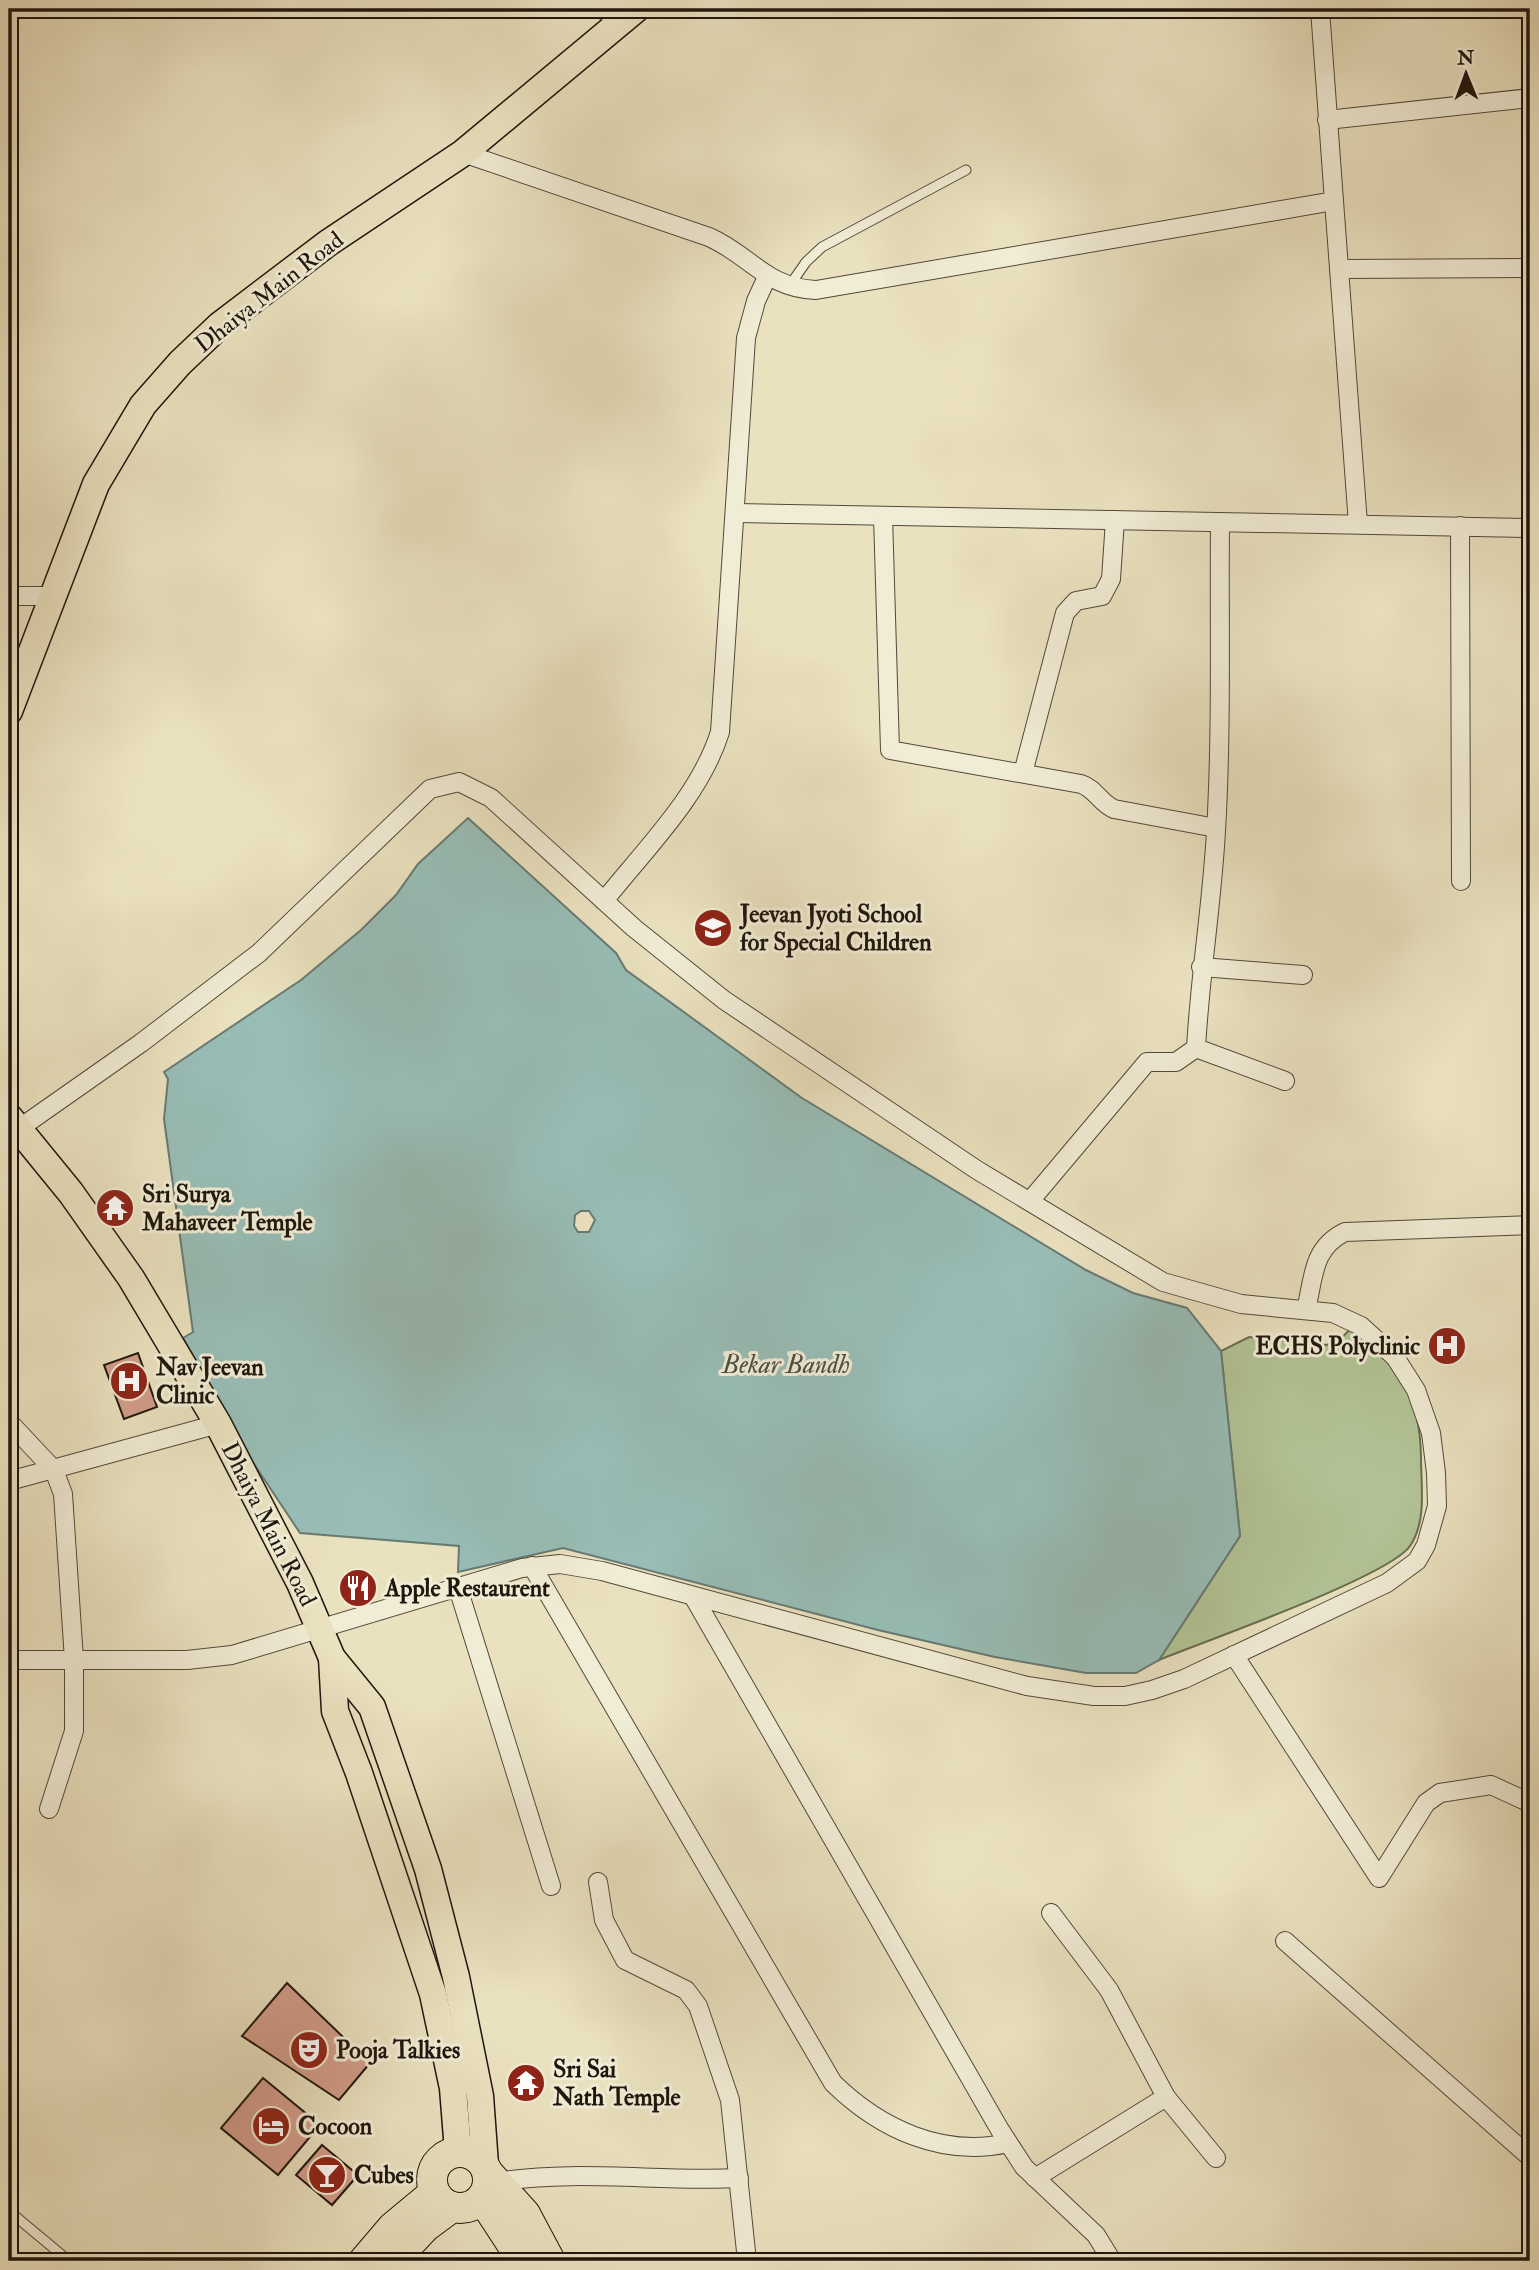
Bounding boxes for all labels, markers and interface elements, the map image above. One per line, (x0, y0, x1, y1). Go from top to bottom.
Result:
north arrow (1430, 38, 1500, 108)
text: N (1456, 46, 1475, 70)
street label: Dhaiya Main Road (189, 225, 350, 360)
place label: Jeevan Jyoti School for Special Children (739, 899, 932, 958)
school or university icon: Jeevan Jyoti School for Special Children (692, 907, 734, 949)
place label: Sri Surya Mahaveer Temple (141, 1179, 313, 1238)
temple icon: Sri Surya Mahaveer Temple (94, 1187, 136, 1229)
hospital icon: ECHS Polyclinic (1426, 1325, 1468, 1367)
place label: ECHS Polyclinic (1255, 1331, 1420, 1362)
water label: Bekar Bandh (720, 1349, 850, 1381)
place label: Nav Jeevan Clinic (155, 1352, 264, 1411)
hospital icon: Nav Jeevan Clinic (108, 1360, 150, 1402)
street label: Dhaiya Main Road (214, 1437, 323, 1612)
restaurant icon: Apple Restaurent (337, 1567, 379, 1609)
place label: Apple Restaurent (384, 1573, 550, 1604)
theatre icon: Pooja Talkies (288, 2029, 330, 2071)
place label: Pooja Talkies (336, 2035, 460, 2066)
place label: Sri Sai Nath Temple (552, 2054, 681, 2113)
temple icon: Sri Sai Nath Temple (505, 2062, 547, 2104)
hotel icon: Cocoon (250, 2105, 292, 2147)
place label: Cocoon (298, 2111, 373, 2142)
bar icon: Cubes (306, 2154, 348, 2196)
place label: Cubes (354, 2160, 414, 2191)

